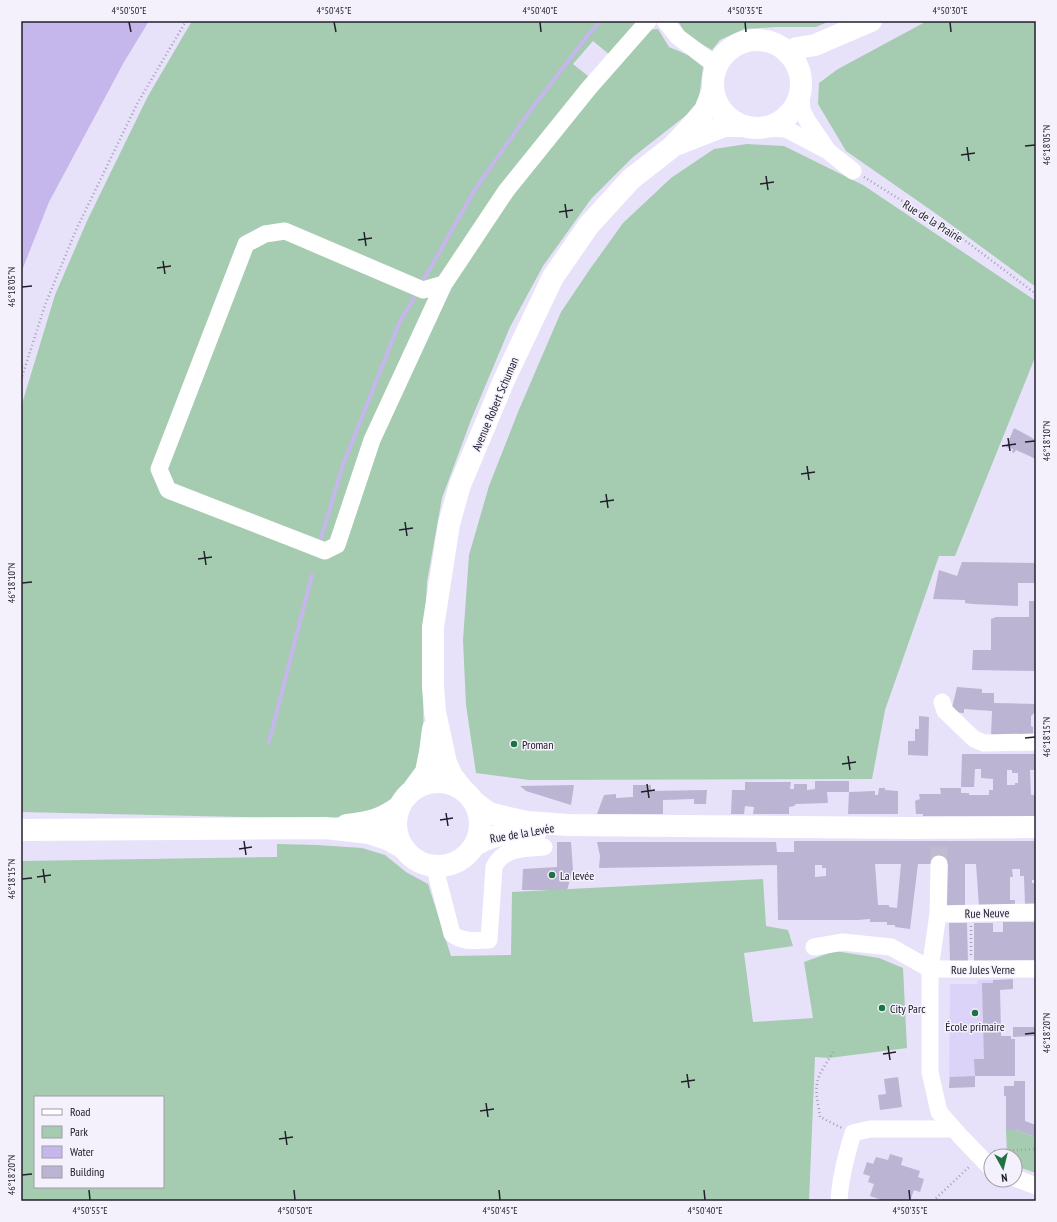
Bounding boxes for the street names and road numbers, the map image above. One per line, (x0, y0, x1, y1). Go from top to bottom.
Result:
street label: Rue de la Prairie (900, 197, 966, 245)
street label: Avenue Robert Schuman (468, 355, 522, 453)
street label: Rue de la Levée (489, 820, 555, 846)
street label: Rue Neuve (965, 905, 1010, 921)
street label: Rue Jules Verne (951, 962, 1015, 977)

